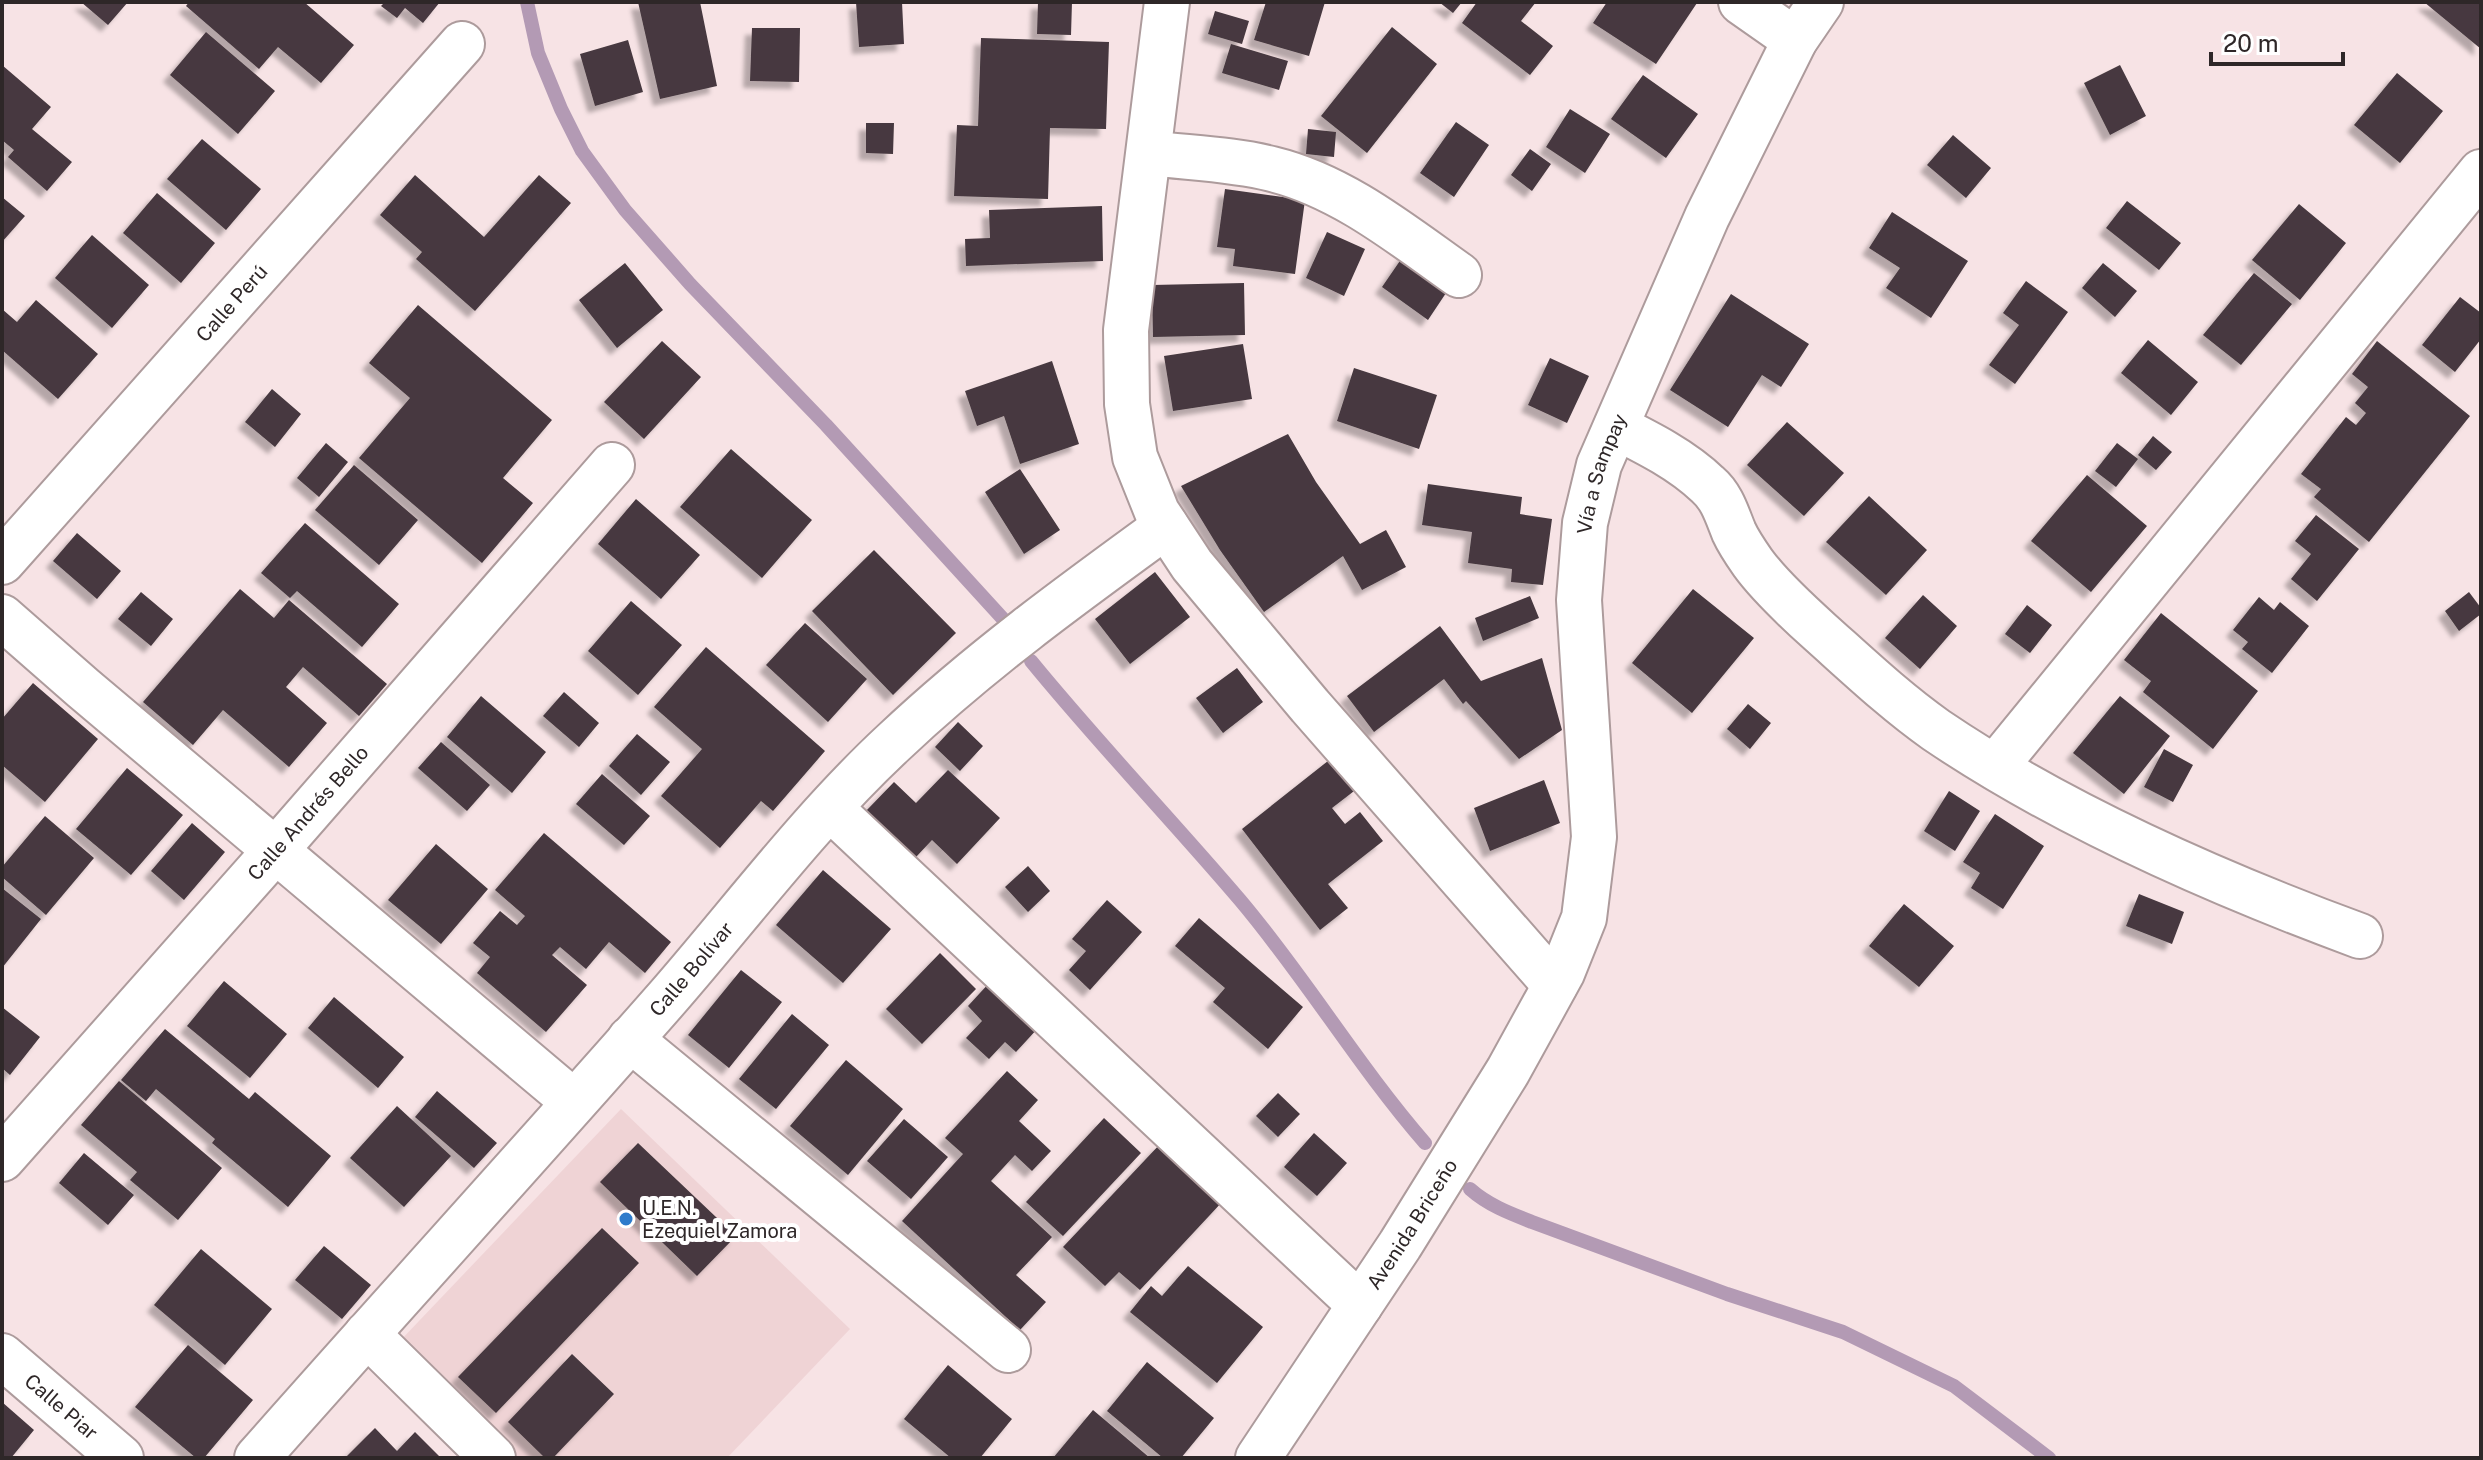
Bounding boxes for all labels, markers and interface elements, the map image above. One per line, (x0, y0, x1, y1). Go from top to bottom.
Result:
scale bar (2211, 16, 2343, 66)
text: 20 m (2223, 29, 2279, 57)
street label: Calle Perú (191, 260, 272, 347)
street label: Vía a Sampay (1572, 410, 1632, 535)
street label: Calle Andrés Bello (243, 741, 374, 885)
street label: Calle Bolívar (645, 917, 738, 1021)
street label: Avenida Briceño (1362, 1155, 1462, 1294)
place label: U.E.N. Ezequiel Zamora (642, 1196, 797, 1243)
marker: U.E.N. Ezequiel Zamora (617, 1210, 635, 1228)
street label: Calle Piar (20, 1369, 103, 1445)

